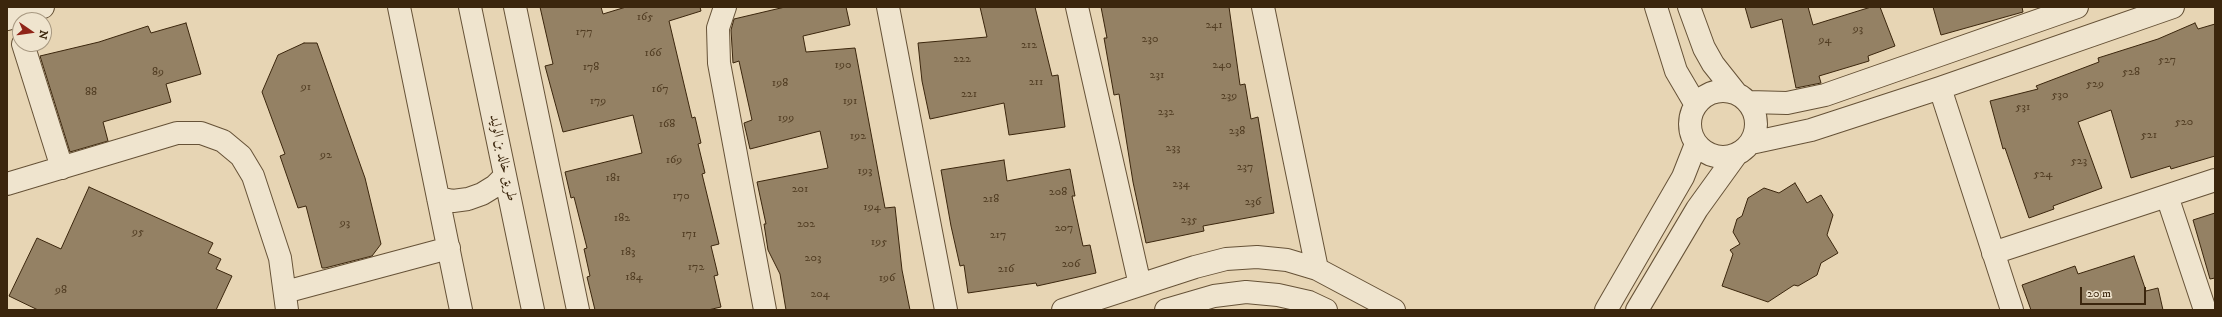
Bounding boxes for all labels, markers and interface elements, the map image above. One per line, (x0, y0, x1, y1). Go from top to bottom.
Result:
house number: 165 (637, 11, 653, 25)
north arrow (12, 12, 52, 52)
house number: 241 (1205, 19, 1223, 33)
house number: 93 (1853, 23, 1863, 37)
house number: 177 (575, 26, 593, 40)
text: N (35, 28, 51, 40)
house number: 230 (1142, 33, 1158, 47)
house number: 94 (1819, 34, 1831, 48)
house number: 212 (1021, 39, 1037, 53)
house number: 166 (645, 47, 661, 61)
house number: 222 (953, 53, 971, 67)
house number: 527 (2158, 54, 2176, 68)
house number: 190 (835, 59, 851, 73)
house number: 240 (1212, 59, 1232, 73)
house number: 178 (583, 61, 599, 75)
house number: 89 (152, 66, 164, 80)
house number: 528 (2122, 66, 2140, 80)
house number: 231 (1150, 69, 1164, 83)
house number: 211 (1029, 76, 1043, 90)
house number: 198 (772, 77, 788, 91)
house number: 529 (2086, 78, 2104, 92)
house number: 91 (301, 81, 311, 95)
house number: 167 (652, 83, 668, 97)
house number: 88 (85, 86, 97, 100)
house number: 221 (961, 88, 977, 102)
house number: 530 (2052, 89, 2068, 103)
house number: 239 (1221, 90, 1237, 104)
house number: 179 (590, 95, 606, 109)
house number: 191 (843, 95, 857, 109)
house number: 531 (2016, 101, 2030, 115)
house number: 232 (1158, 106, 1174, 120)
house number: 199 (778, 112, 794, 126)
street label: طريق خالد بن الوليد (485, 113, 519, 203)
house number: 520 (2175, 116, 2193, 130)
house number: 168 (659, 118, 675, 132)
house number: 238 (1229, 125, 1245, 139)
house number: 521 (2141, 129, 2157, 143)
house number: 192 (850, 130, 866, 144)
house number: 233 (1166, 142, 1180, 156)
house number: 92 (320, 149, 332, 163)
house number: 169 (666, 154, 682, 168)
house number: 523 (2071, 155, 2087, 169)
house number: 237 (1237, 161, 1253, 175)
house number: 193 (858, 165, 872, 179)
house number: 524 (2034, 168, 2052, 182)
house number: 181 (606, 172, 620, 186)
house number: 234 (1172, 178, 1190, 192)
house number: 201 (792, 183, 808, 197)
house number: 208 (1049, 186, 1067, 200)
house number: 170 (672, 190, 690, 204)
house number: 218 (983, 193, 999, 207)
house number: 236 (1245, 196, 1261, 210)
house number: 194 (863, 201, 881, 215)
house number: 182 (614, 212, 630, 226)
house number: 235 (1181, 214, 1197, 228)
house number: 93 (340, 217, 350, 231)
house number: 202 (797, 218, 815, 232)
house number: 207 (1055, 222, 1073, 236)
house number: 95 (132, 226, 144, 240)
house number: 171 (681, 228, 697, 242)
house number: 217 (990, 229, 1006, 243)
house number: 195 (871, 236, 887, 250)
house number: 183 (621, 246, 635, 260)
house number: 203 (805, 252, 821, 266)
house number: 206 (1062, 258, 1080, 272)
house number: 172 (688, 261, 704, 275)
house number: 216 (998, 263, 1014, 277)
house number: 184 (625, 271, 643, 285)
house number: 196 (879, 272, 895, 286)
scale bar (2082, 279, 2148, 305)
house number: 98 (55, 284, 67, 298)
text: 20 m (2087, 286, 2111, 301)
house number: 204 (810, 288, 830, 302)

